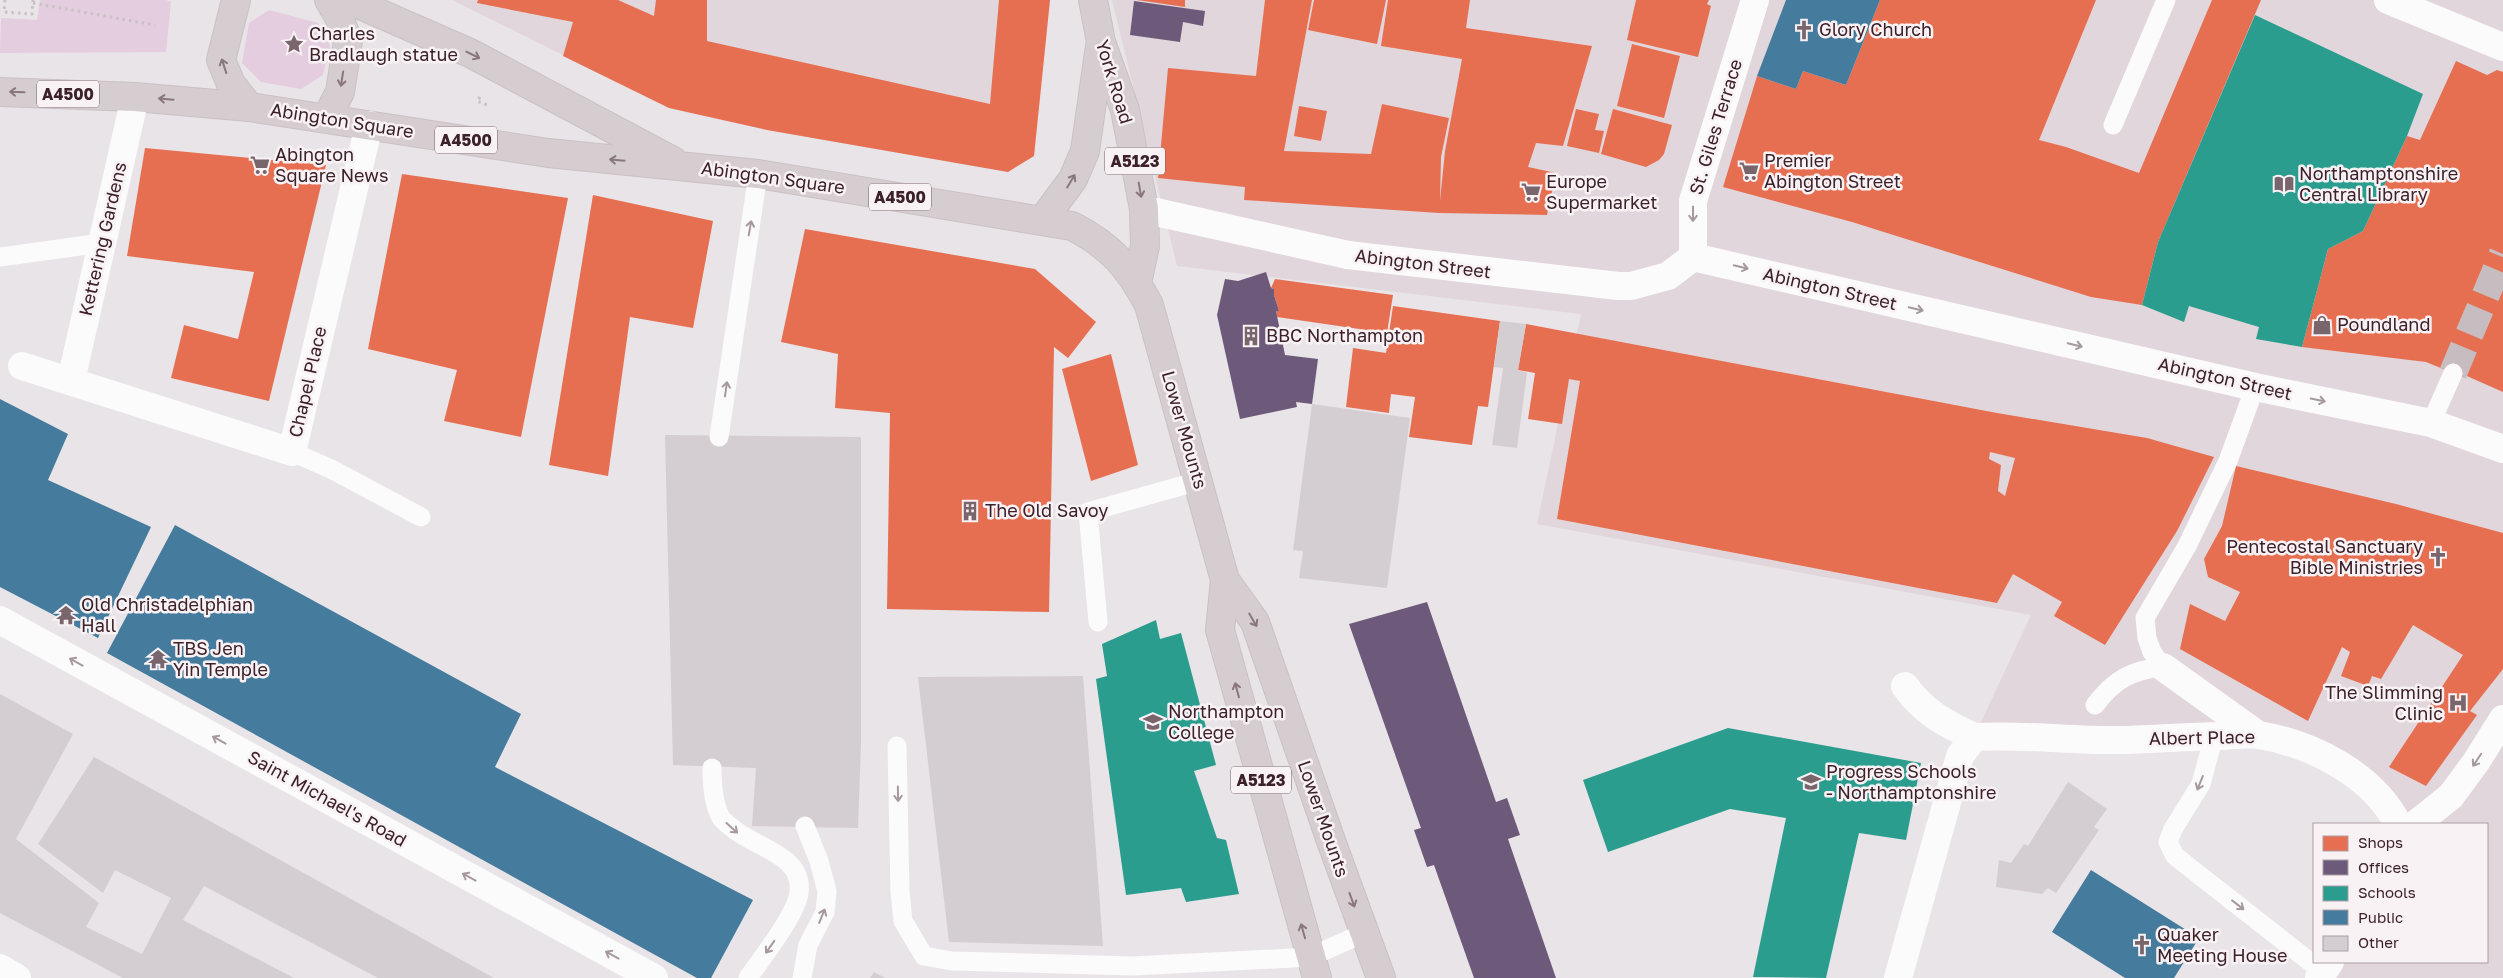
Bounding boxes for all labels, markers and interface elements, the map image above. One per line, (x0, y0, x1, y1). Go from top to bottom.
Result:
place label: Glory Church (1819, 18, 1932, 40)
church icon: Glory Church (1793, 19, 1815, 41)
place label: Charles Bradlaugh statue (309, 22, 458, 65)
place icon: Charles Bradlaugh statue (283, 33, 305, 55)
street label: York Road (1092, 37, 1138, 126)
one-way arrow (465, 50, 480, 60)
street label: St. Giles Terrace (1684, 56, 1746, 197)
one-way arrow (219, 58, 229, 74)
one-way arrow (337, 70, 347, 86)
road number: A4500 (37, 80, 99, 108)
one-way arrow (9, 88, 25, 97)
one-way arrow (158, 95, 174, 104)
street label: Abington Square (269, 98, 415, 142)
road number: A4500 (435, 126, 497, 154)
place label: Abington Square News (275, 143, 389, 186)
road number: A5123 (1105, 148, 1165, 175)
place label: Premier Abington Street (1764, 149, 1901, 192)
supermarket icon: Abington Square News (249, 154, 271, 176)
one-way arrow (610, 155, 626, 165)
street label: Abington Square (700, 156, 846, 198)
street label: Kettering Gardens (74, 160, 130, 318)
supermarket icon: Premier Abington Street (1738, 160, 1760, 182)
place label: Northamptonshire Central Library (2299, 162, 2458, 205)
place label: Europe Supermarket (1546, 170, 1658, 213)
library icon: Northamptonshire Central Library (2273, 173, 2295, 195)
one-way arrow (1066, 175, 1076, 189)
one-way arrow (1136, 181, 1146, 197)
supermarket icon: Europe Supermarket (1520, 181, 1542, 203)
road number: A4500 (869, 183, 931, 210)
one-way arrow (1688, 206, 1698, 222)
one-way arrow (745, 220, 755, 236)
street label: Abington Street (1354, 244, 1492, 282)
street label: Abington Street (1761, 262, 1899, 314)
one-way arrow (1733, 263, 1749, 272)
one-way arrow (1908, 305, 1924, 314)
place label: Poundland (2337, 313, 2431, 335)
shop icon: Poundland (2311, 314, 2333, 336)
street label: Chapel Place (284, 324, 330, 439)
place label: BBC Northampton (1266, 324, 1423, 346)
building icon: BBC Northampton (1240, 325, 1262, 347)
one-way arrow (2066, 341, 2082, 350)
street label: Abington Street (2156, 352, 2294, 404)
street label: Lower Mounts (1158, 368, 1212, 491)
one-way arrow (721, 381, 731, 397)
one-way arrow (2310, 396, 2326, 405)
place label: The Old Savoy (985, 499, 1108, 521)
building icon: The Old Savoy (959, 500, 981, 522)
place label: Pentecostal Sanctuary Bible Ministries (2226, 535, 2423, 578)
church icon: Pentecostal Sanctuary Bible Ministries (2427, 546, 2449, 568)
place label: Old Christadelphian Hall (81, 593, 253, 636)
temple icon: Old Christadelphian Hall (55, 604, 77, 626)
one-way arrow (1248, 613, 1258, 627)
place label: TBS Jen Yin Temple (173, 637, 268, 680)
temple icon: TBS Jen Yin Temple (147, 648, 169, 670)
one-way arrow (69, 657, 84, 667)
place label: The Slimming Clinic (2325, 681, 2443, 724)
one-way arrow (1231, 683, 1241, 699)
hospital icon: The Slimming Clinic (2447, 692, 2469, 714)
place label: Northampton College (1168, 700, 1284, 743)
school or university icon: Northampton College (1142, 711, 1164, 733)
street label: Albert Place (2149, 725, 2255, 749)
one-way arrow (212, 735, 227, 744)
street label: Saint Michael's Road (244, 745, 411, 851)
one-way arrow (2472, 753, 2482, 767)
street label: Lower Mounts (1294, 757, 1354, 880)
place label: Progress Schools - Northamptonshire (1826, 760, 1996, 803)
road number: A5123 (1231, 766, 1291, 794)
school or university icon: Progress Schools - Northamptonshire (1800, 771, 1822, 793)
one-way arrow (2195, 775, 2204, 790)
one-way arrow (893, 786, 903, 802)
one-way arrow (725, 822, 738, 834)
legend (2313, 823, 2488, 963)
text: Shops (2358, 833, 2403, 851)
text: Offices (2358, 858, 2409, 876)
one-way arrow (462, 871, 477, 881)
text: Schools (2358, 883, 2416, 901)
one-way arrow (1348, 892, 1357, 908)
one-way arrow (2231, 900, 2244, 911)
text: Public (2358, 908, 2403, 926)
one-way arrow (818, 909, 827, 924)
place label: Quaker Meeting House (2157, 923, 2287, 966)
one-way arrow (1298, 924, 1307, 940)
text: Other (2358, 933, 2399, 951)
church icon: Quaker Meeting House (2131, 934, 2153, 956)
one-way arrow (765, 940, 775, 954)
one-way arrow (605, 949, 619, 959)

